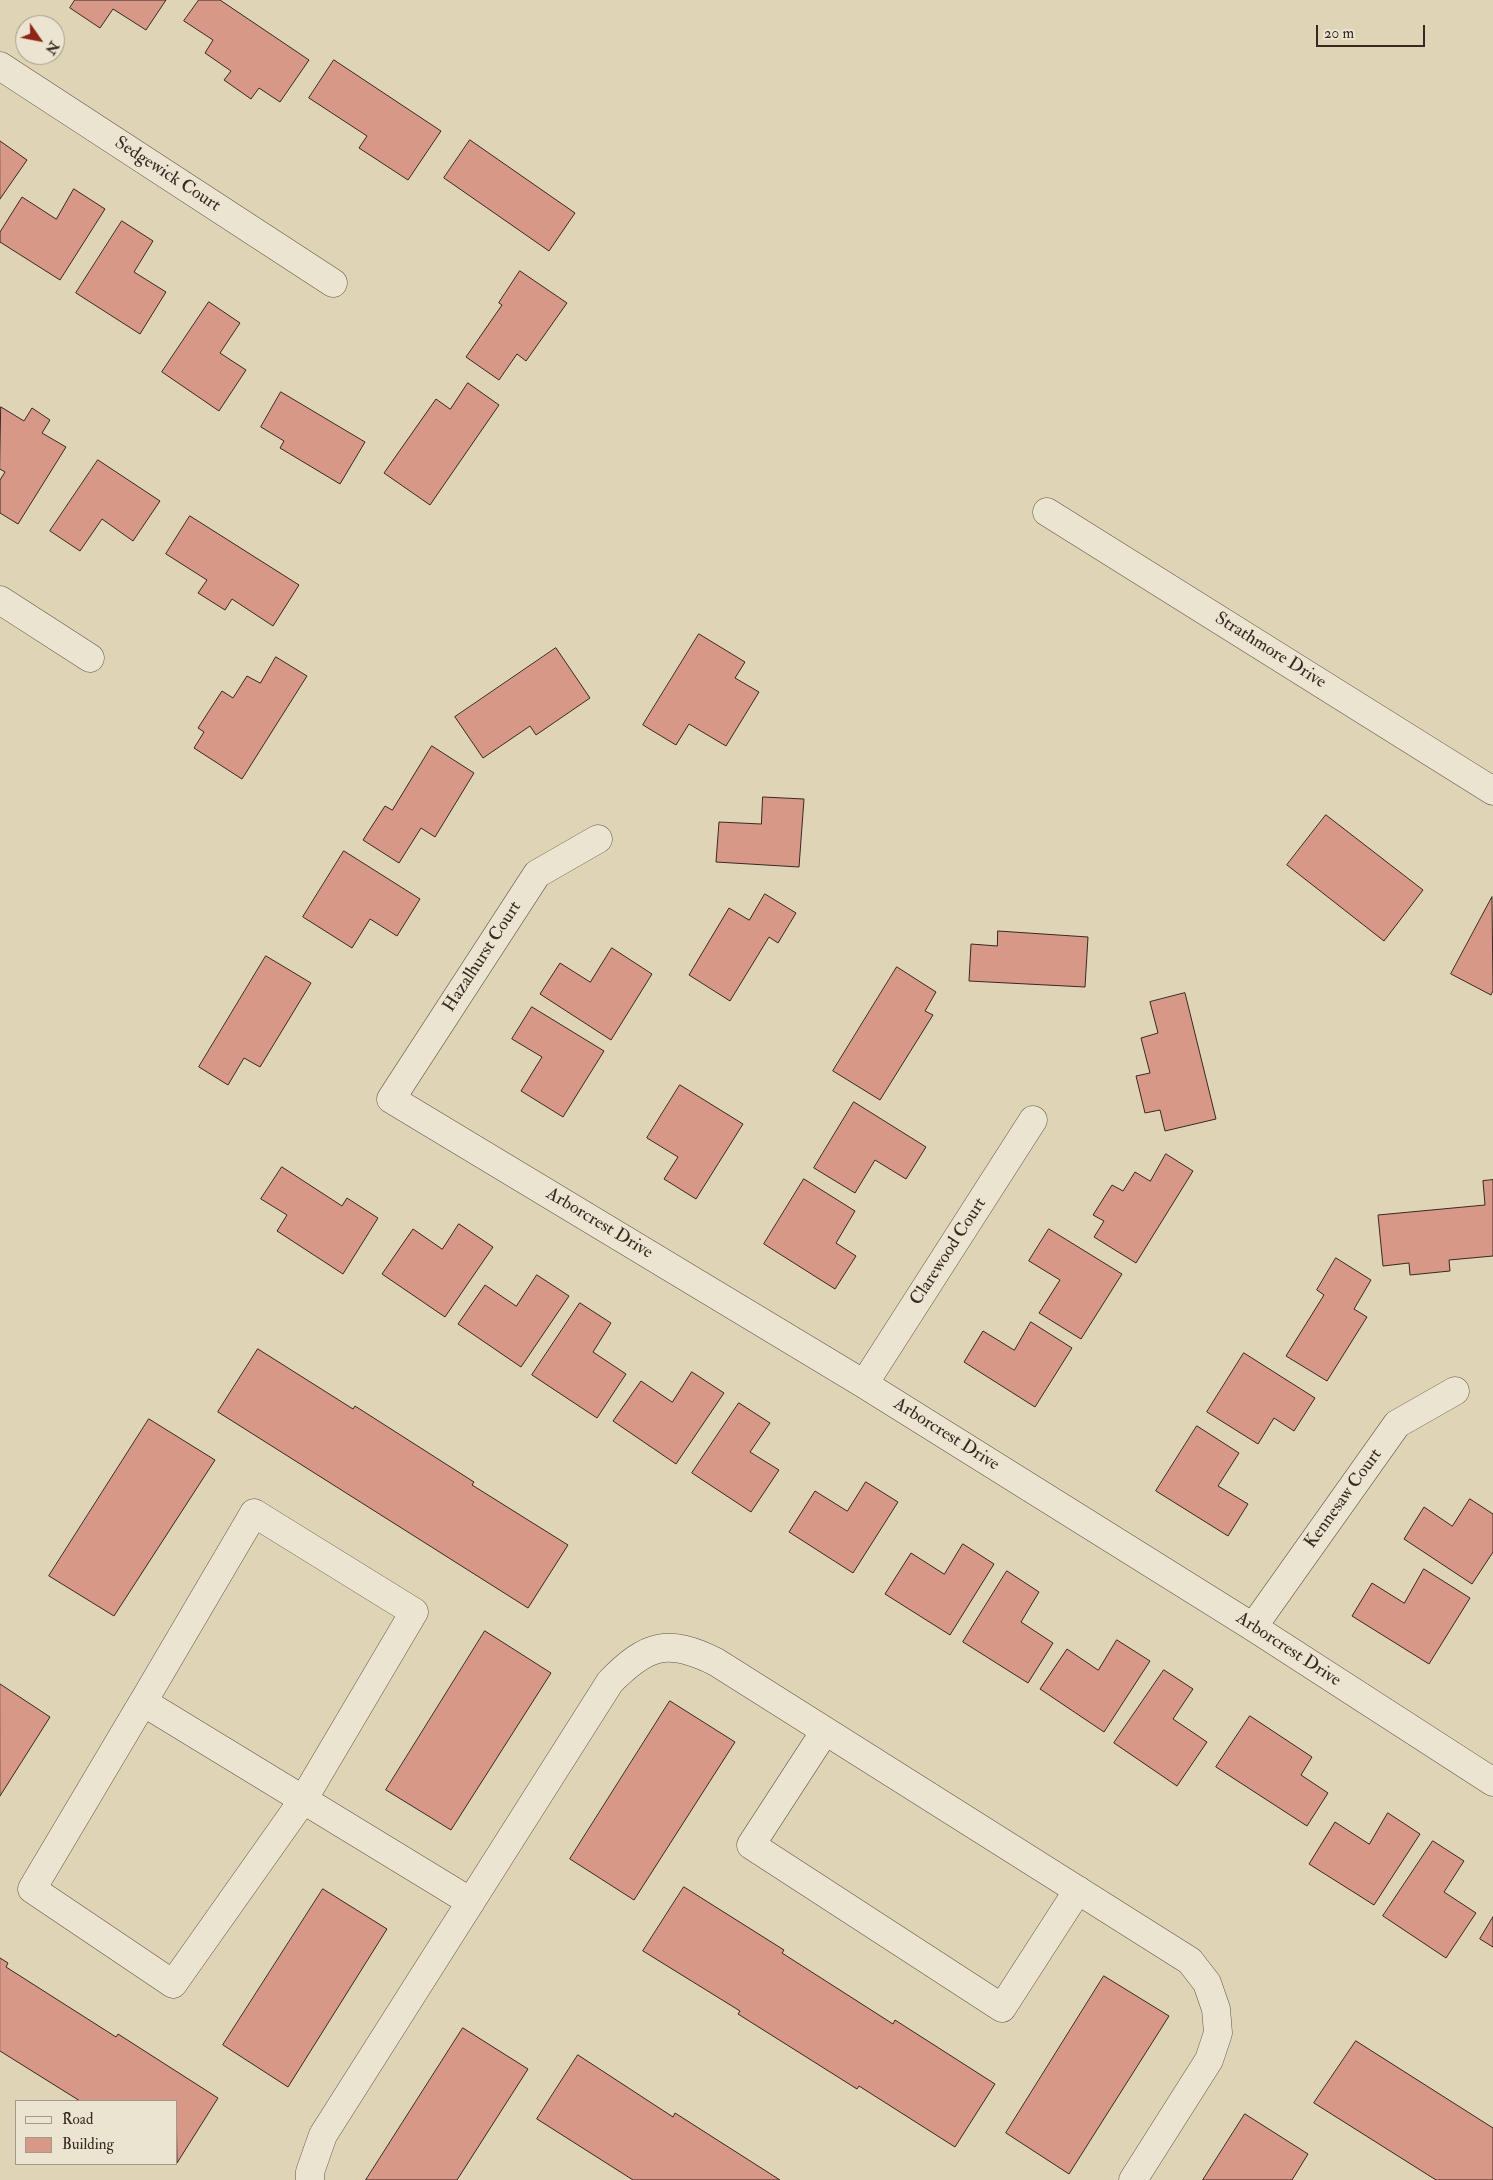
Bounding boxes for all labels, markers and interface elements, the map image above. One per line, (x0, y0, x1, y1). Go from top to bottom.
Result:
north arrow (15, 15, 65, 65)
scale bar (1318, 15, 1427, 47)
text: 20 m (1324, 24, 1354, 43)
text: N (42, 38, 63, 58)
street label: Sedgewick Court (110, 133, 224, 217)
street label: Strathmore Drive (1210, 608, 1330, 694)
street label: Hazalhurst Court (439, 898, 527, 1016)
street label: Arborcrest Drive (542, 1184, 656, 1264)
street label: Clarewood Court (906, 1194, 992, 1310)
street label: Arborcrest Drive (889, 1394, 1003, 1476)
street label: Kennesaw Court (1301, 1445, 1387, 1553)
street label: Arborcrest Drive (1231, 1608, 1345, 1692)
legend (15, 2100, 178, 2165)
text: Road (62, 2110, 93, 2129)
text: Building (62, 2135, 114, 2154)

